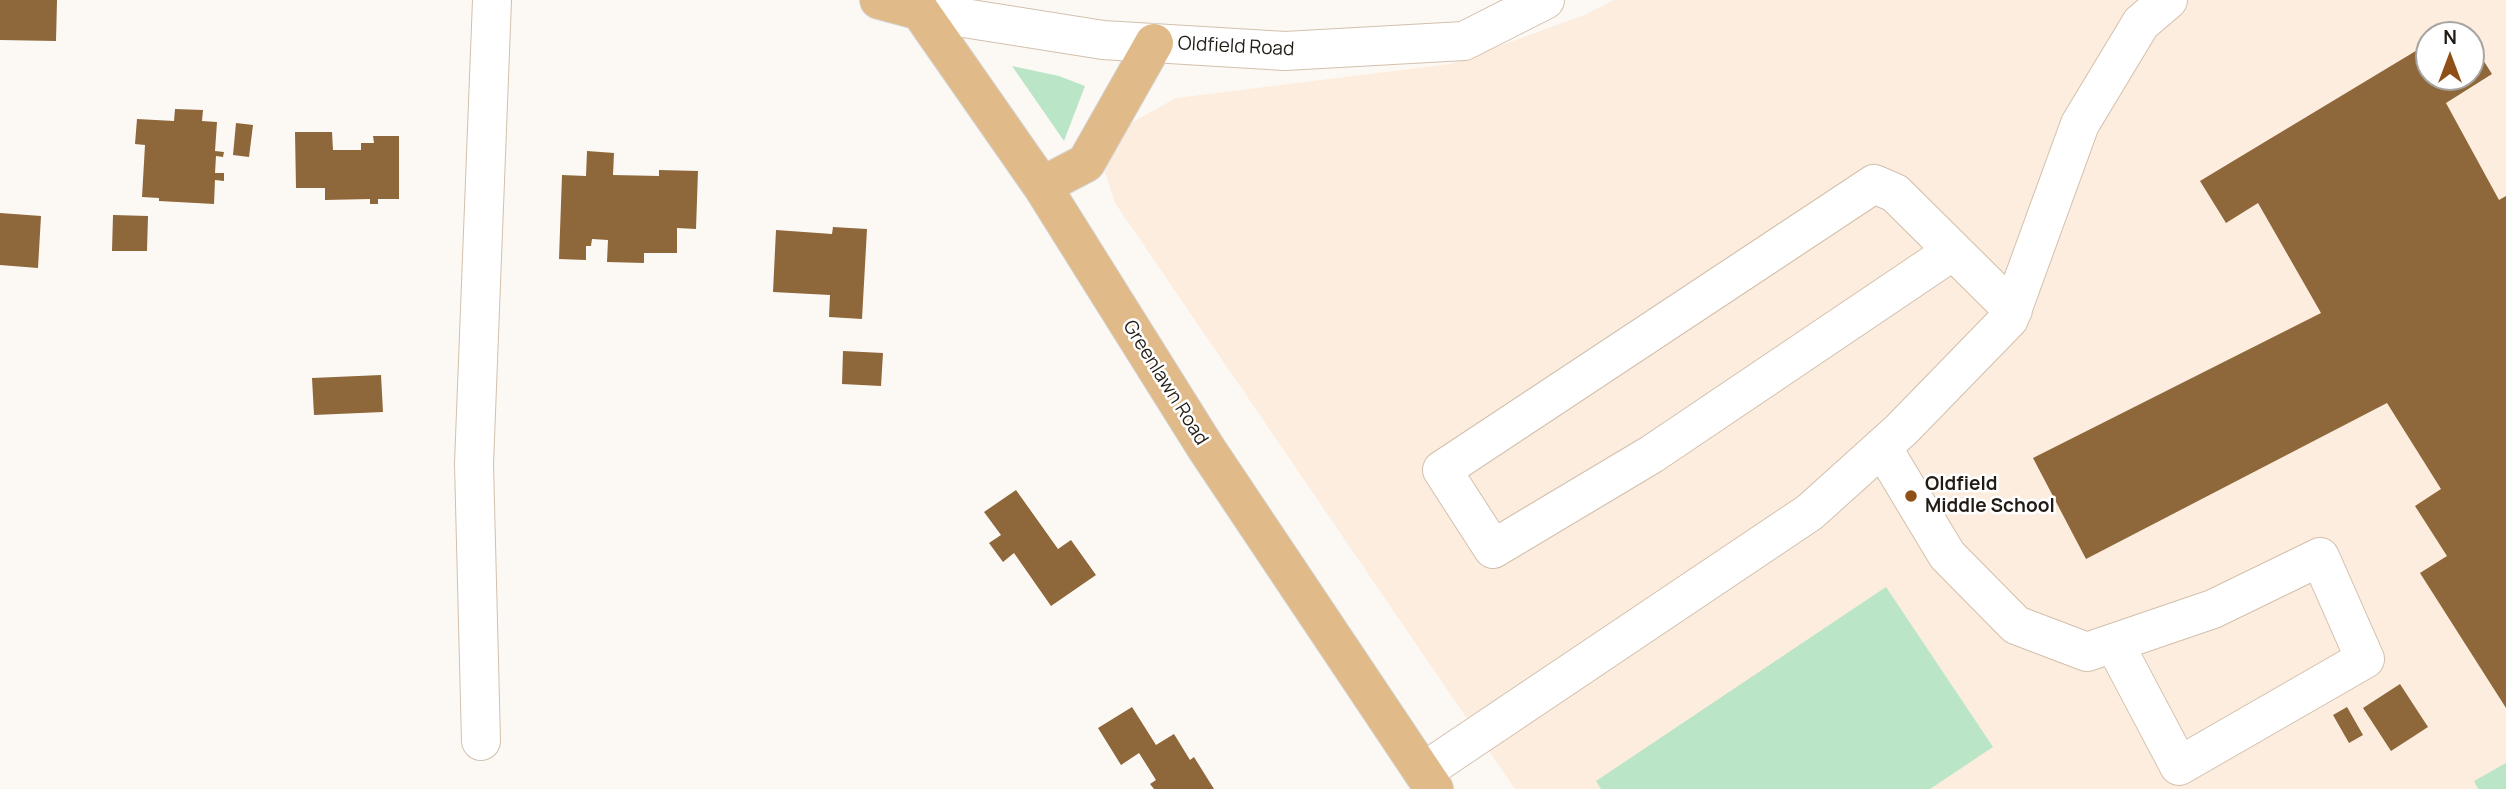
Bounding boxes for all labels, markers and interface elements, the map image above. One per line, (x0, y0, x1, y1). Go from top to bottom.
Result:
north arrow (2415, 21, 2485, 91)
text: N (2443, 24, 2457, 50)
street label: Oldfield Road (1177, 33, 1295, 61)
street label: Greenlawn Road (1118, 317, 1212, 449)
place label: Oldfield Middle School (1925, 474, 2055, 518)
marker: Oldfield Middle School (1903, 488, 1919, 504)

